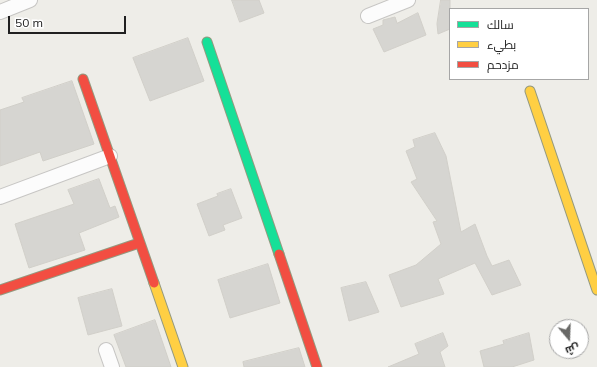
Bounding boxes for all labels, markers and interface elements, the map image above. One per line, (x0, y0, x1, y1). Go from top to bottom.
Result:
scale bar (10, 8, 128, 34)
legend (449, 8, 589, 80)
text: 50 m (15, 15, 43, 30)
text: سالك (487, 17, 514, 32)
text: بطيء (487, 37, 516, 52)
text: مزدحم (487, 57, 519, 72)
north arrow (549, 319, 589, 359)
text: ش (564, 340, 582, 358)

